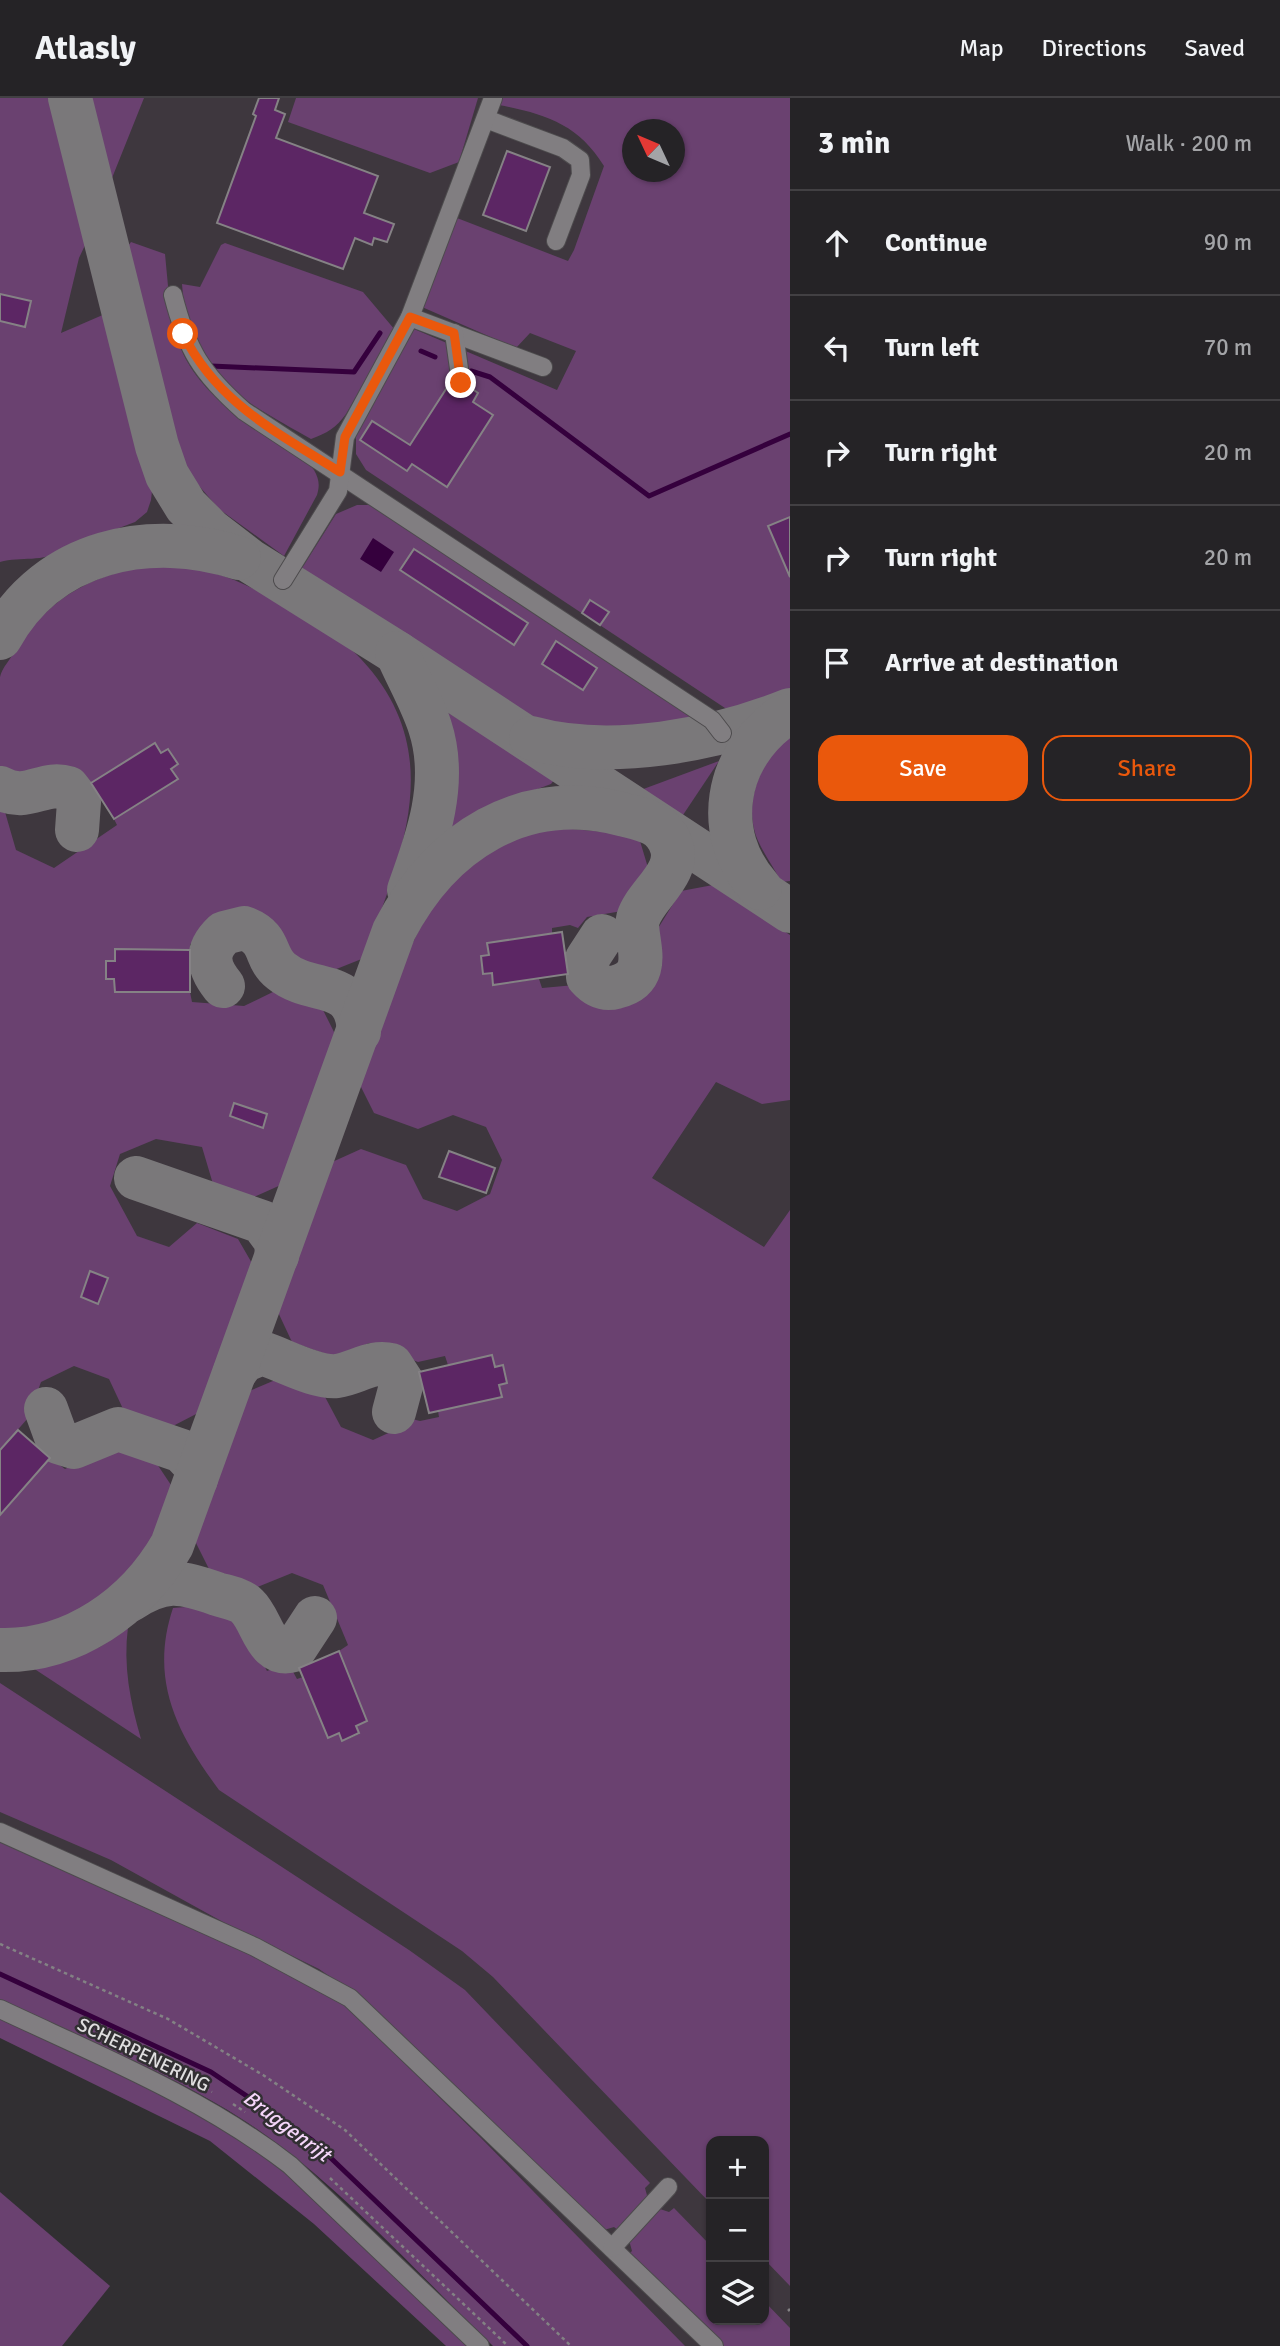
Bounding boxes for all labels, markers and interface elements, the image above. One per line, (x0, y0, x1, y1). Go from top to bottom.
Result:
text: Atlasly (35, 28, 136, 69)
text: Map (959, 33, 1004, 63)
text: Directions (1042, 33, 1147, 63)
text: Saved (1185, 33, 1245, 63)
north arrow (622, 119, 685, 182)
text: 3 min (818, 125, 890, 162)
text: Walk · 200 m (1126, 129, 1252, 158)
icon: ahead (818, 224, 856, 262)
text: Continue (885, 227, 987, 259)
text: 90 m (1204, 228, 1252, 257)
route start (167, 318, 198, 349)
icon: left (818, 329, 856, 367)
text: Turn left (885, 332, 979, 364)
text: 70 m (1204, 333, 1252, 362)
route end (445, 367, 476, 398)
icon: right (818, 434, 856, 472)
text: Turn right (885, 437, 997, 469)
text: 20 m (1204, 438, 1252, 467)
icon: right (818, 539, 856, 577)
text: Turn right (885, 542, 997, 574)
text: 20 m (1204, 543, 1252, 572)
icon: arrive (818, 644, 856, 682)
text: Arrive at destination (885, 647, 1118, 679)
button: Save (818, 735, 1028, 801)
button: Share (1042, 735, 1252, 801)
street label: SCHERPENERING (73, 2012, 214, 2097)
water label: Bruggenrijt (238, 2085, 338, 2169)
map controls (706, 2136, 769, 2325)
button: + (706, 2136, 769, 2199)
button: − (706, 2199, 769, 2262)
button: layers (706, 2262, 769, 2325)

